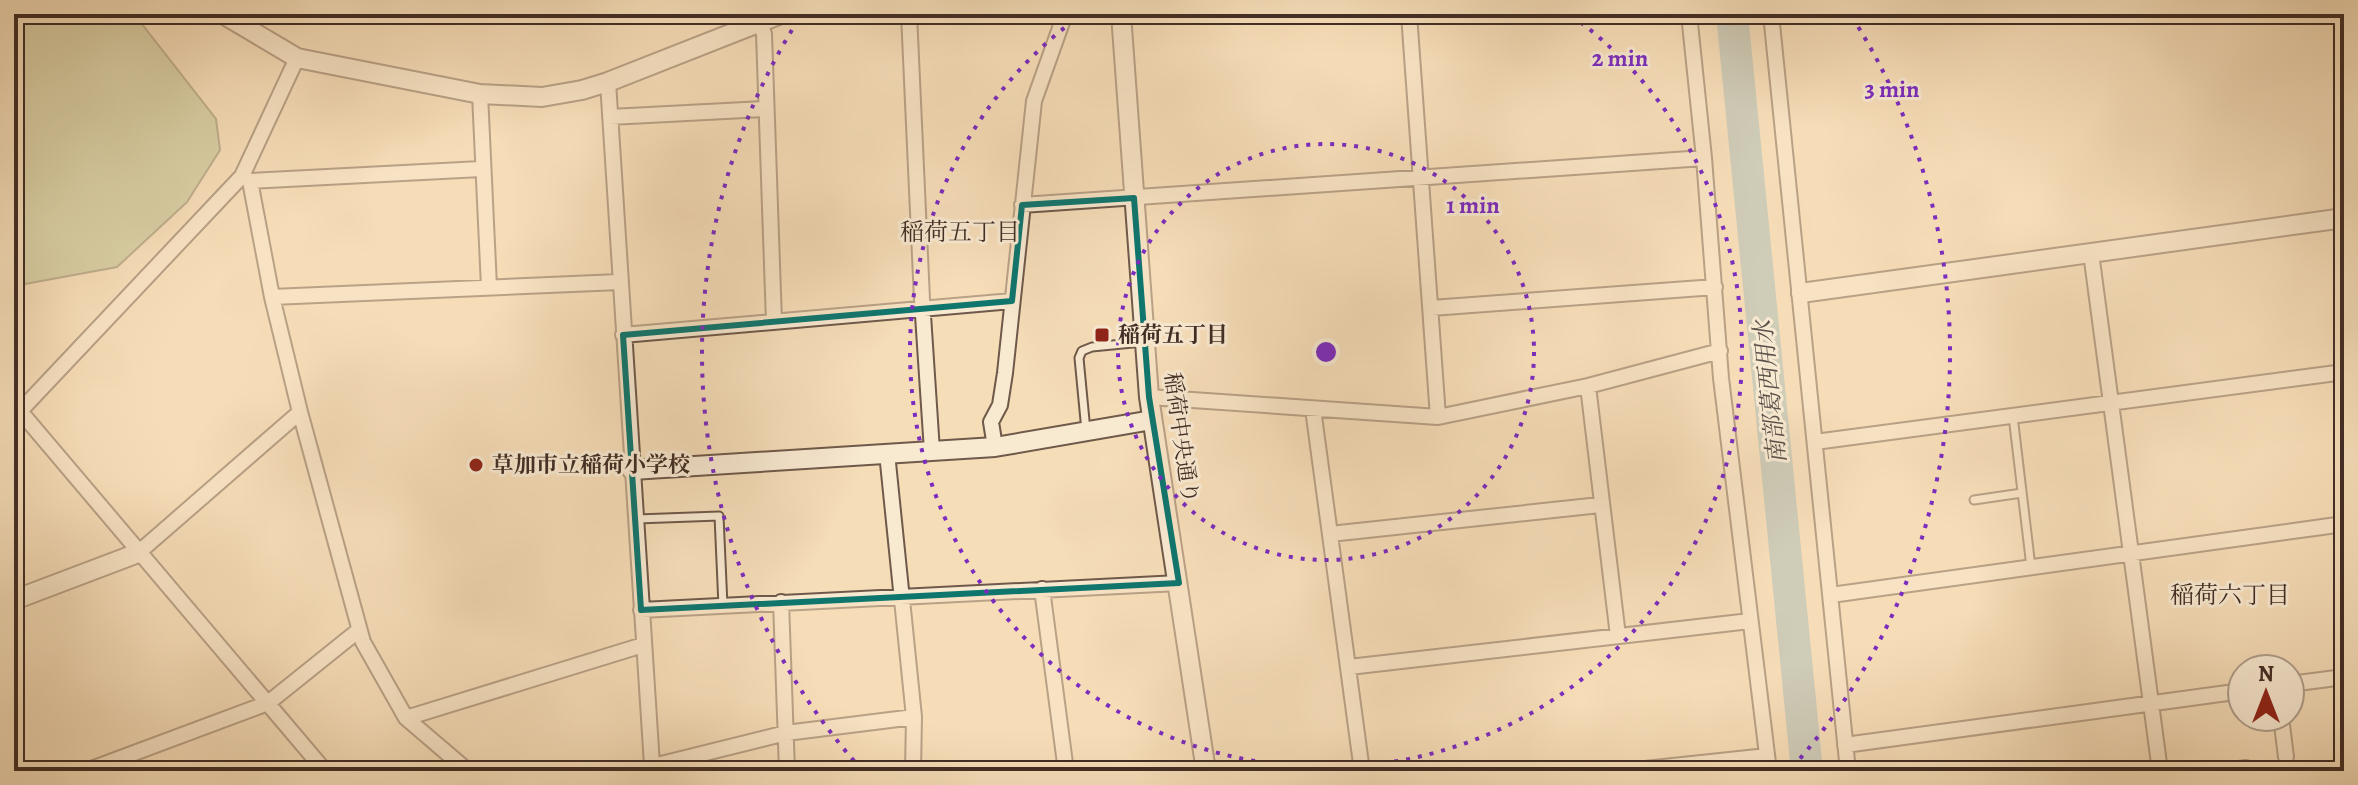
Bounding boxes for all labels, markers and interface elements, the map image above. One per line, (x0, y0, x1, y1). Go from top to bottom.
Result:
text: 2 min (1592, 42, 1649, 74)
text: 3 min (1864, 73, 1920, 105)
text: 1 min (1446, 189, 1500, 221)
district label: 稲荷五丁目 (900, 216, 1020, 248)
water label: 南部葛西用水 (1746, 317, 1793, 465)
place label: 稲荷五丁目 (1118, 320, 1228, 350)
marker: 稲荷五丁目 (1093, 326, 1111, 344)
centre of rings (1312, 338, 1340, 366)
street label: 稲荷中央通り (1157, 371, 1205, 505)
place label: 草加市立稲荷小学校 (492, 450, 690, 480)
marker: 草加市立稲荷小学校 (467, 456, 485, 474)
district label: 稲荷六丁目 (2170, 579, 2290, 611)
north arrow (2226, 653, 2306, 733)
text: N (2258, 659, 2274, 689)

